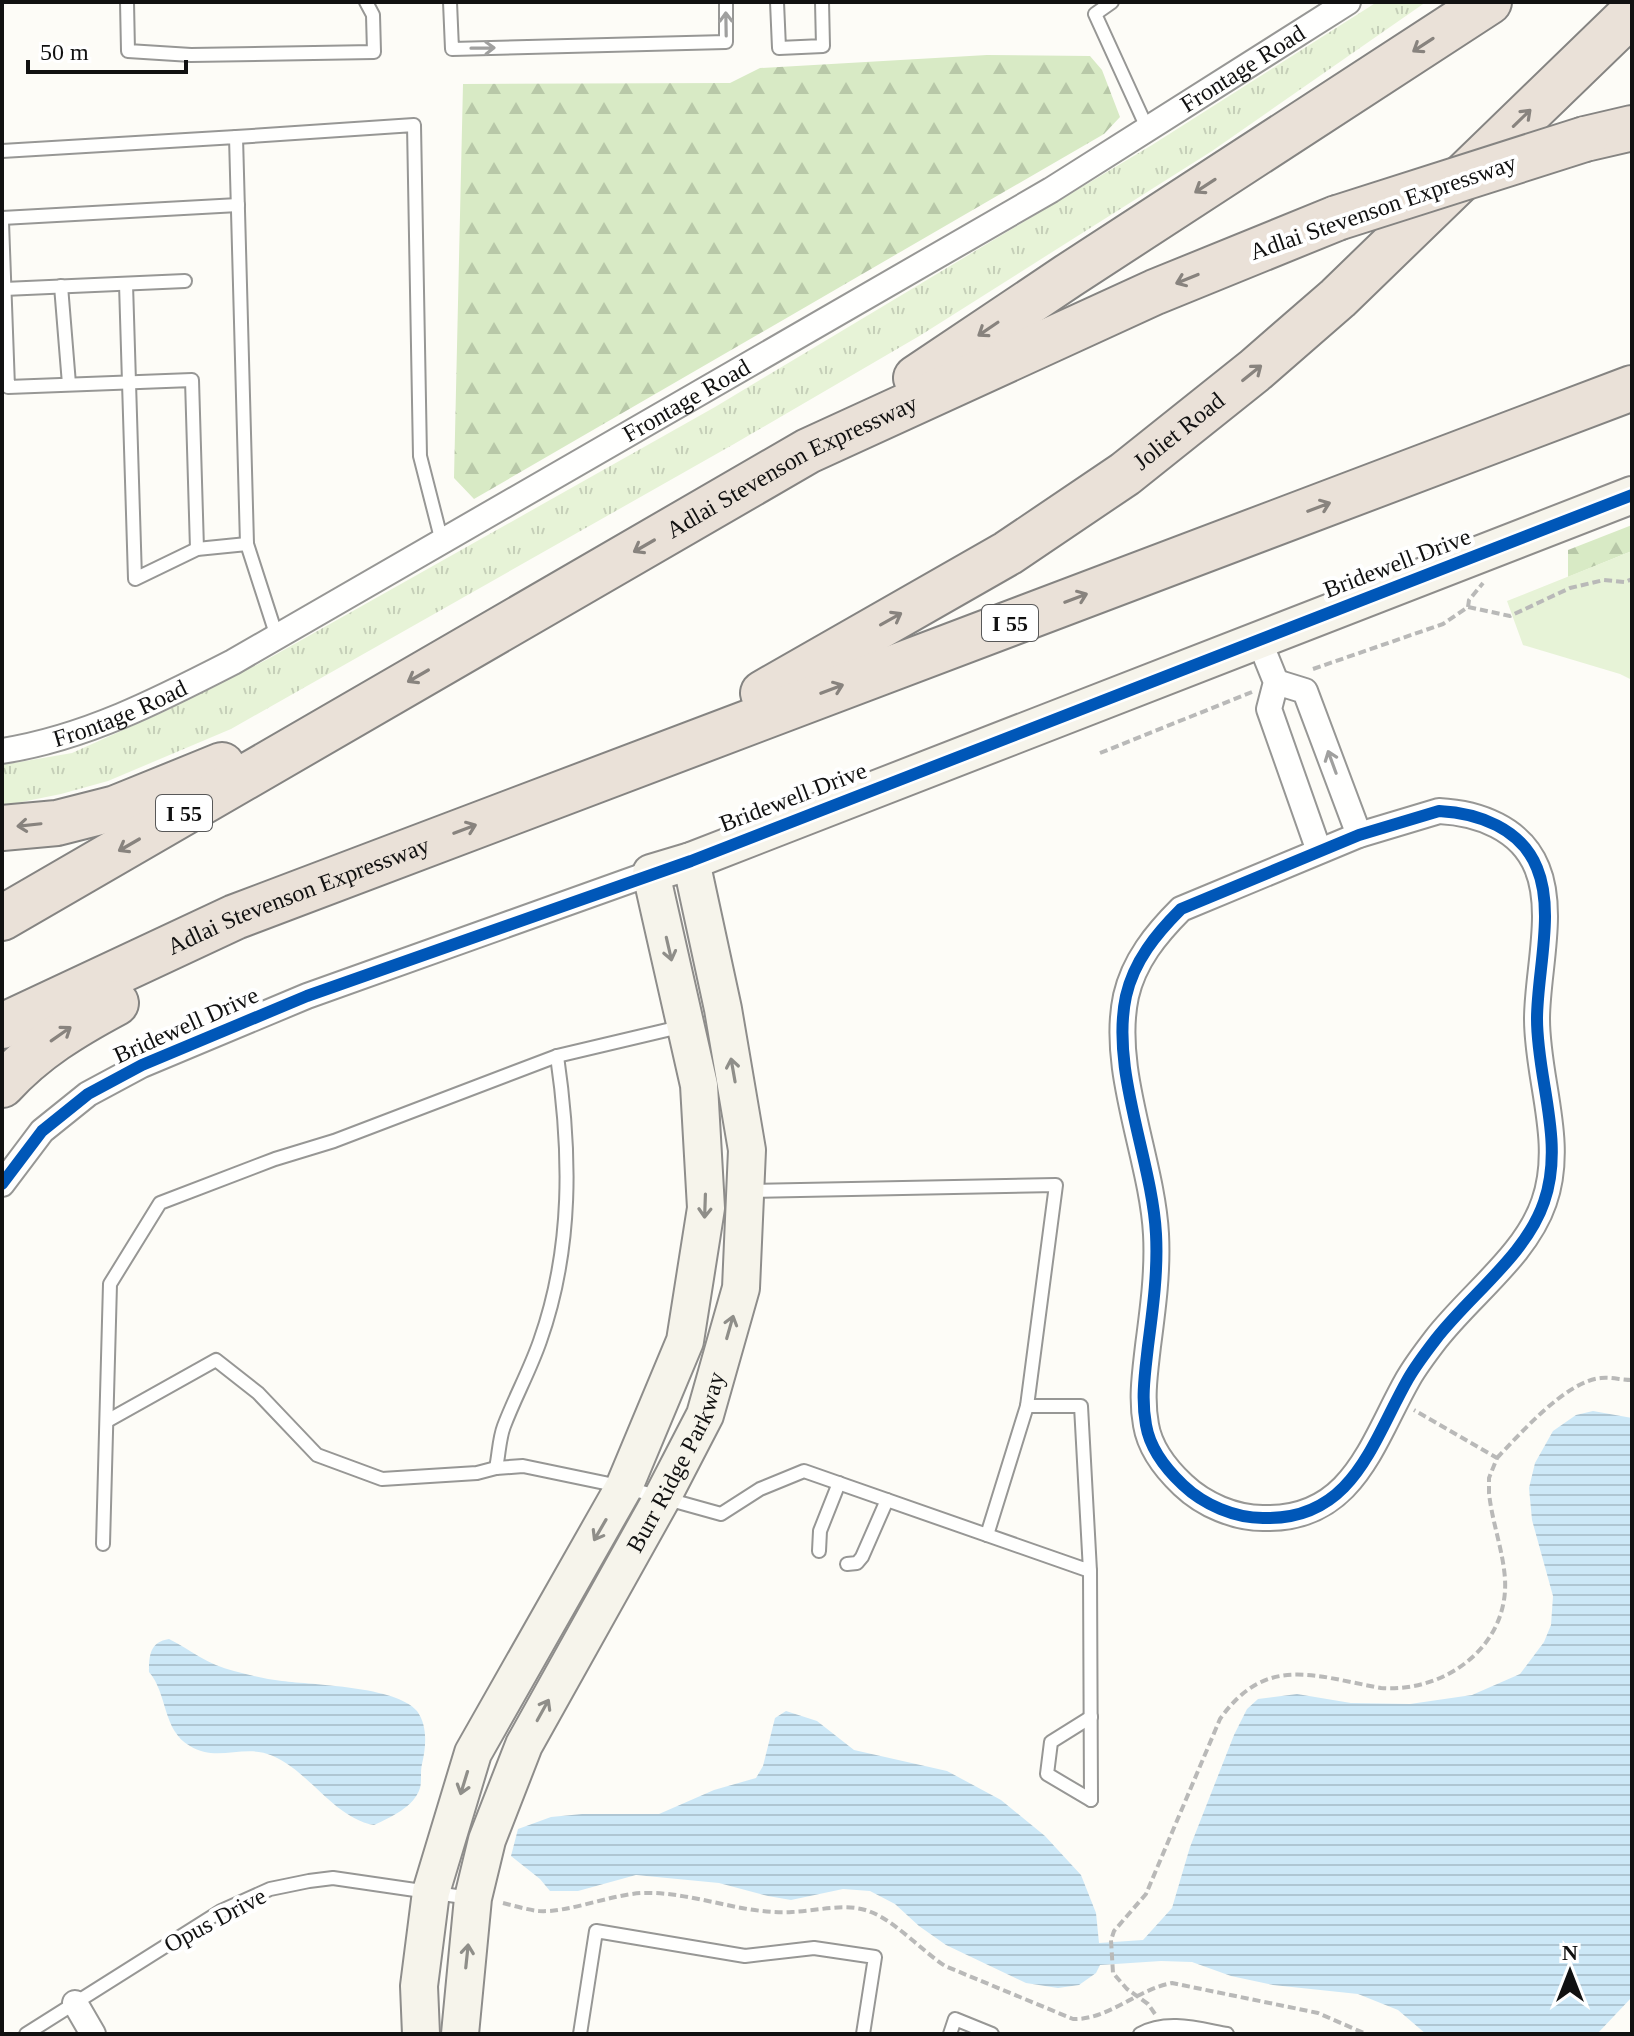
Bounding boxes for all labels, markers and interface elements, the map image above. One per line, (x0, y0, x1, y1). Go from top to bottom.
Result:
one-way arrow (718, 11, 734, 38)
street label: Frontage Road (1176, 20, 1310, 118)
scale bar (28, 24, 186, 74)
one-way arrow (1412, 37, 1435, 53)
text: 50 m (40, 39, 89, 65)
one-way arrow (469, 40, 496, 55)
one-way arrow (1512, 108, 1532, 127)
street label: Adlai Stevenson Expressway (1246, 149, 1520, 265)
one-way arrow (1195, 178, 1217, 195)
one-way arrow (1175, 273, 1200, 287)
one-way arrow (978, 321, 1000, 338)
street label: Frontage Road (618, 354, 754, 447)
one-way arrow (1241, 364, 1261, 382)
street label: Joliet Road (1128, 387, 1229, 475)
street label: Adlai Stevenson Expressway (662, 390, 921, 543)
one-way arrow (1306, 499, 1331, 513)
street label: Bridewell Drive (1320, 523, 1474, 603)
one-way arrow (633, 538, 656, 554)
one-way arrow (1063, 590, 1087, 604)
road number: I 55 (982, 605, 1038, 641)
one-way arrow (879, 611, 903, 626)
one-way arrow (407, 669, 431, 684)
street label: Frontage Road (50, 675, 191, 752)
one-way arrow (819, 681, 844, 695)
one-way arrow (1324, 750, 1338, 775)
street label: Bridewell Drive (716, 757, 870, 837)
road number: I 55 (156, 795, 212, 831)
one-way arrow (16, 818, 43, 833)
one-way arrow (452, 821, 477, 835)
street label: Adlai Stevenson Expressway (163, 832, 433, 960)
one-way arrow (118, 837, 141, 853)
one-way arrow (662, 936, 677, 962)
street label: Bridewell Drive (110, 982, 262, 1068)
one-way arrow (50, 1026, 71, 1043)
one-way arrow (725, 1058, 740, 1083)
one-way arrow (697, 1192, 712, 1219)
one-way arrow (723, 1315, 738, 1341)
street label: Burr Ridge Parkway (621, 1369, 730, 1557)
one-way arrow (592, 1517, 607, 1541)
one-way arrow (535, 1699, 551, 1722)
one-way arrow (456, 1770, 470, 1795)
street label: Opus Drive (160, 1882, 270, 1958)
north arrow (1530, 1932, 1610, 2012)
text: N (1562, 1940, 1578, 1965)
one-way arrow (460, 1943, 475, 1970)

